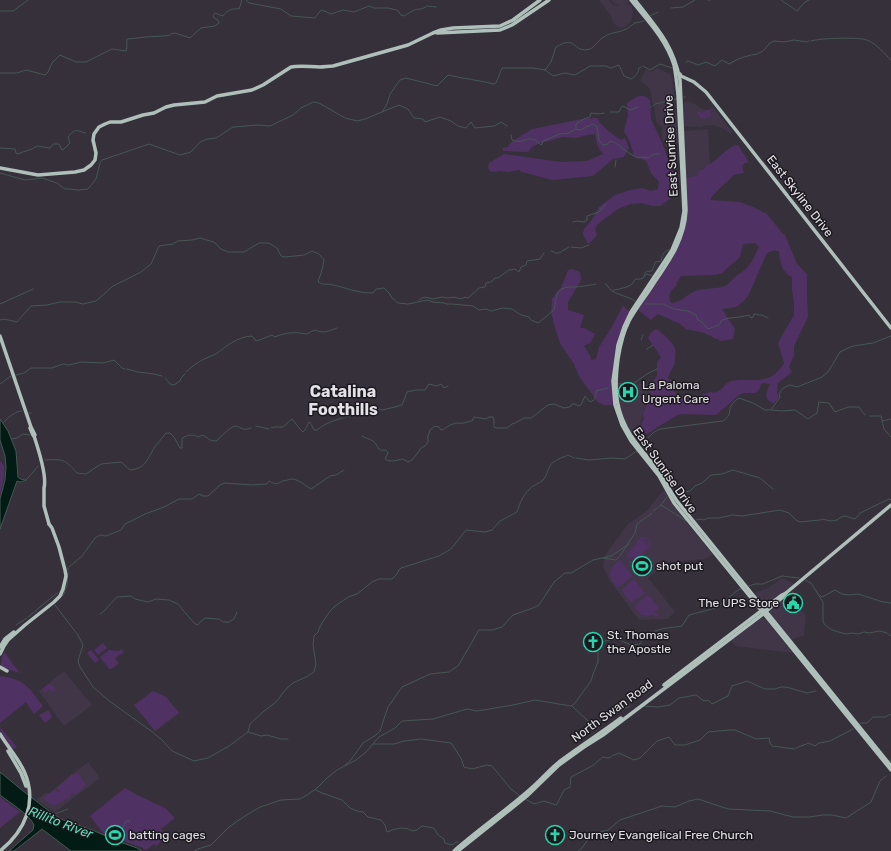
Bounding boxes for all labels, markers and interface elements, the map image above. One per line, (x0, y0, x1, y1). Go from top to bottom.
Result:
street label: East Sunrise Drive (661, 95, 681, 197)
street label: East Skyline Drive (764, 152, 836, 240)
place label: La Paloma Urgent Care (642, 378, 710, 406)
hospital icon: La Paloma Urgent Care (617, 381, 639, 403)
district label: Catalina Foothills (308, 382, 378, 419)
street label: East Sunrise Drive (630, 424, 700, 516)
sports icon: shot put (631, 555, 653, 577)
place label: shot put (656, 559, 703, 573)
public building icon: The UPS Store (782, 592, 804, 614)
place label: The UPS Store (699, 596, 779, 610)
place label: St. Thomas the Apostle (607, 628, 671, 656)
church icon: St. Thomas the Apostle (582, 631, 604, 653)
street label: North Swan Road (569, 677, 655, 745)
water label: Rillito River (27, 803, 96, 842)
sports icon: batting cages (104, 824, 126, 846)
church icon: Journey Evangelical Free Church (544, 824, 566, 846)
place label: batting cages (129, 828, 206, 842)
place label: Journey Evangelical Free Church (569, 828, 753, 842)

